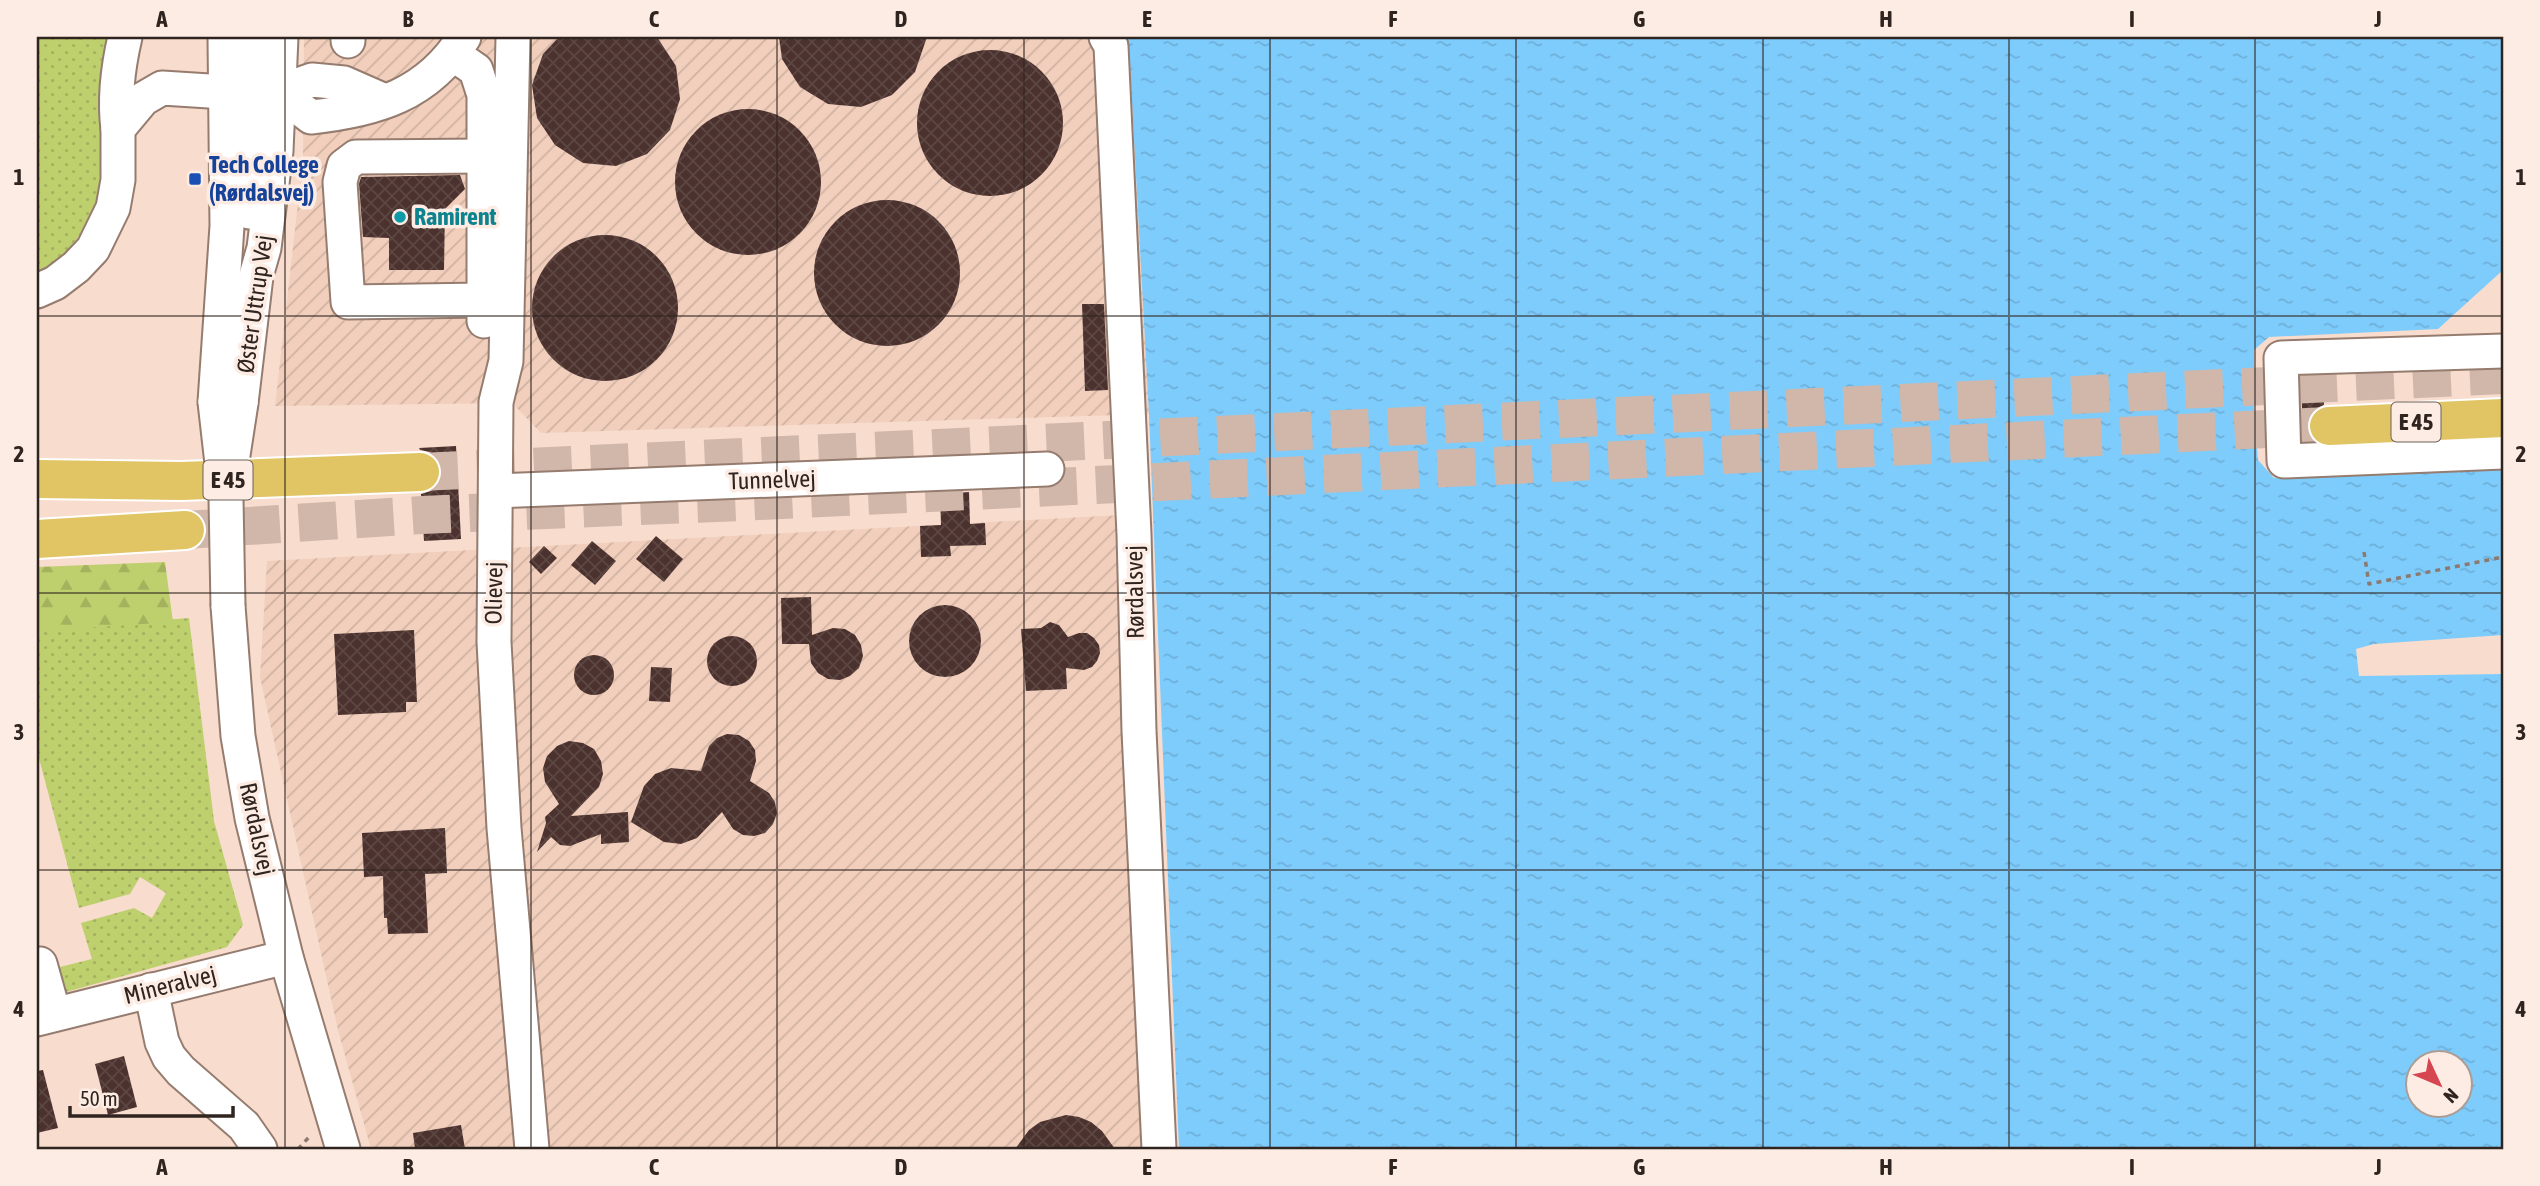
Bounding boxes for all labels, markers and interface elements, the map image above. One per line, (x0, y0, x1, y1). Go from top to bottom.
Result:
text: A (155, 6, 168, 32)
text: B (403, 6, 414, 32)
text: C (649, 6, 660, 32)
text: D (895, 6, 908, 32)
text: E (1142, 6, 1152, 32)
text: F (1388, 6, 1398, 32)
text: G (1633, 6, 1645, 32)
text: H (1879, 6, 1893, 32)
text: I (2129, 6, 2135, 32)
text: J (2373, 6, 2382, 32)
place label: Tech College (Rørdalsvej) (209, 151, 319, 206)
text: 1 (14, 164, 25, 190)
text: 1 (2516, 164, 2527, 190)
marker: Tech College (Rørdalsvej) (187, 171, 203, 187)
place label: Ramirent (414, 203, 497, 230)
marker: Ramirent (392, 209, 408, 225)
street label: Øster Uttrup Vej (231, 233, 278, 375)
road number: E 45 (2392, 402, 2440, 442)
text: 2 (14, 441, 24, 467)
text: 2 (2516, 441, 2526, 467)
road number: E 45 (204, 460, 252, 500)
street label: Tunnelvej (728, 464, 816, 495)
street label: Rørdalsvej (1120, 545, 1149, 639)
street label: Olievej (479, 561, 508, 625)
text: 3 (14, 719, 24, 745)
text: 3 (2516, 719, 2526, 745)
street label: Rørdalsvej (235, 780, 280, 878)
street label: Mineralvej (121, 960, 219, 1009)
text: 4 (13, 996, 25, 1022)
text: 4 (2515, 996, 2527, 1022)
north arrow (2404, 1050, 2474, 1120)
scale bar (70, 1074, 233, 1118)
text: N (2439, 1084, 2463, 1107)
text: 50 m (80, 1086, 118, 1110)
text: A (155, 1154, 168, 1180)
text: B (403, 1154, 414, 1180)
text: C (649, 1154, 660, 1180)
text: D (895, 1154, 908, 1180)
text: E (1142, 1154, 1152, 1180)
text: F (1388, 1154, 1398, 1180)
text: G (1633, 1154, 1645, 1180)
text: H (1879, 1154, 1893, 1180)
text: I (2129, 1154, 2135, 1180)
text: J (2373, 1154, 2382, 1180)

